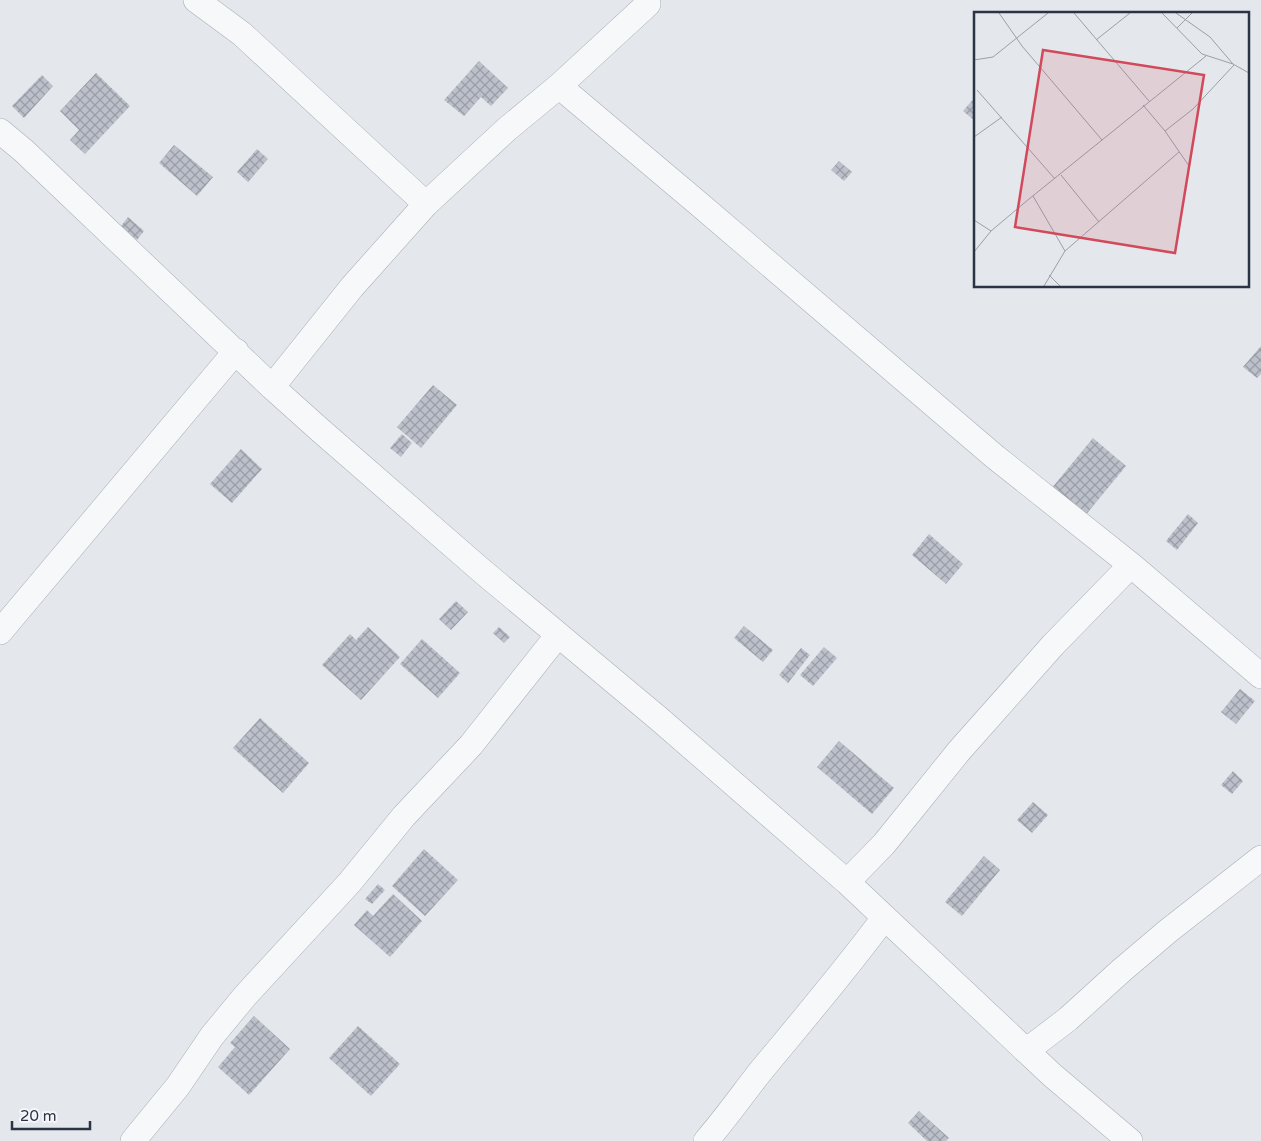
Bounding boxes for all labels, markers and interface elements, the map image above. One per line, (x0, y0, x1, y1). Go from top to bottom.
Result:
inset map (974, 12, 1248, 288)
scale bar (12, 1098, 90, 1130)
text: 20 m (20, 1107, 57, 1125)

